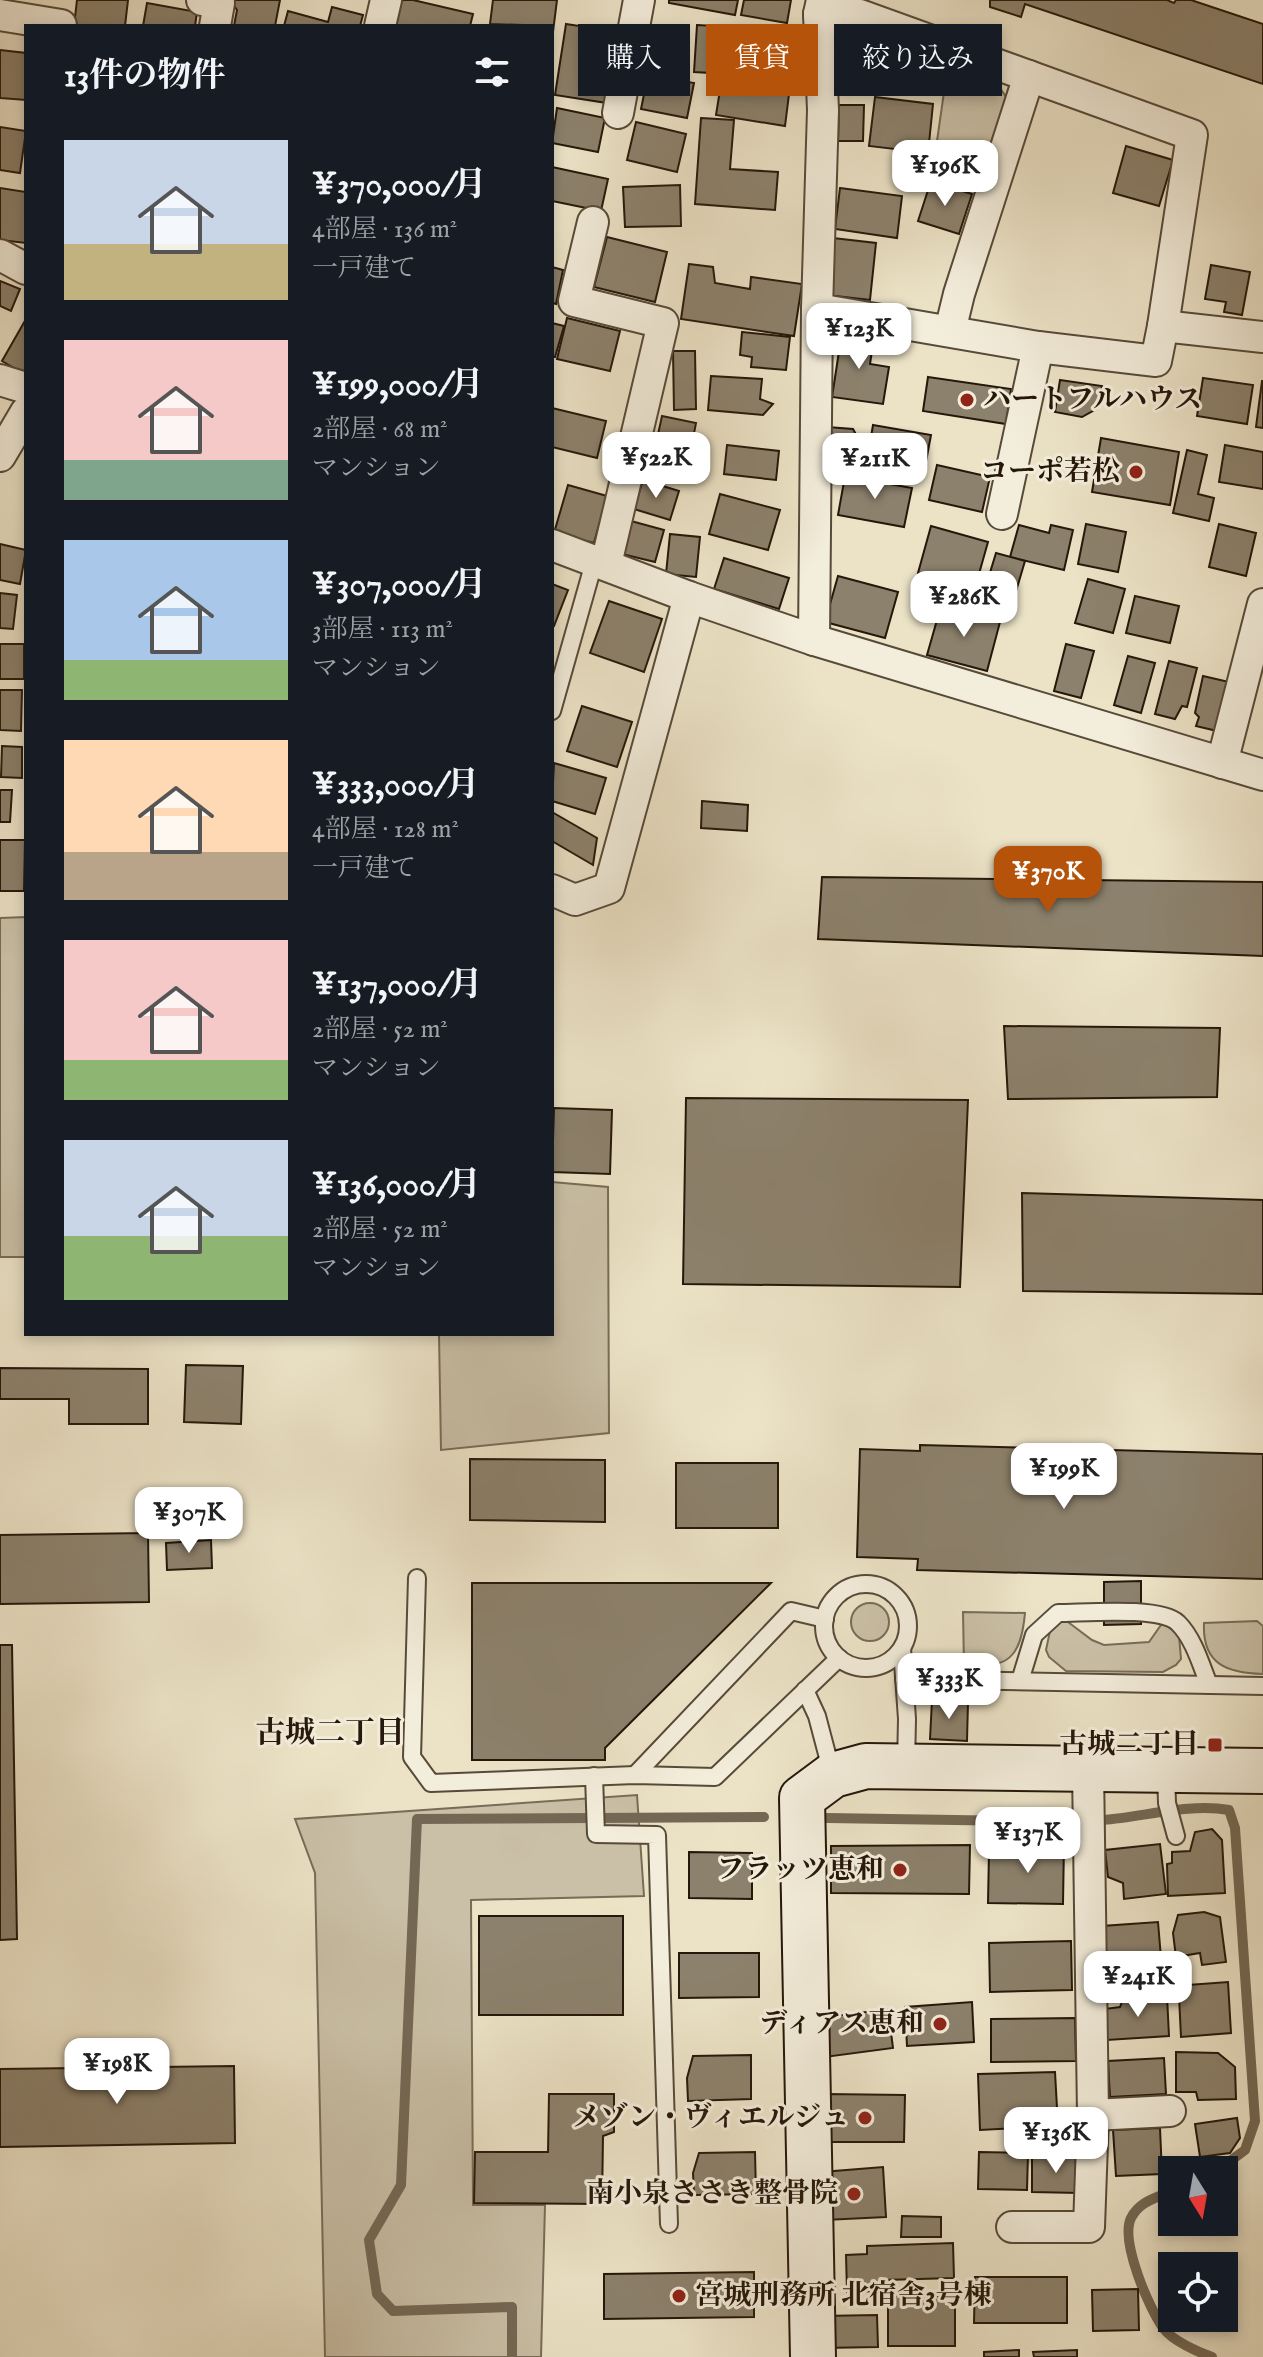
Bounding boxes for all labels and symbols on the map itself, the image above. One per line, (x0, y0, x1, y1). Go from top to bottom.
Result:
pin: ¥196K (889, 140, 1001, 208)
pin: ¥123K (803, 303, 915, 371)
place label: ハートフルハウス (983, 383, 1202, 418)
marker: ハートフルハウス (958, 391, 976, 409)
pin: ¥522K (600, 432, 712, 500)
pin: ¥211K (819, 433, 931, 501)
place label: コーポ若松 (980, 455, 1120, 490)
marker: コーポ若松 (1127, 463, 1145, 481)
pin: ¥286K (908, 571, 1020, 639)
pin: ¥370K (992, 846, 1104, 914)
pin: ¥199K (1008, 1443, 1120, 1511)
pin: ¥307K (133, 1487, 245, 1555)
pin: ¥333K (893, 1653, 1005, 1721)
district label: 古城二丁目 (255, 1715, 405, 1753)
place label: 古城二丁目 (1059, 1728, 1199, 1763)
marker: 古城二丁目 (1206, 1736, 1224, 1754)
pin: ¥137K (972, 1807, 1084, 1875)
place label: フラッツ恵和 (717, 1853, 884, 1888)
marker: フラッツ恵和 (891, 1861, 909, 1879)
pin: ¥241K (1082, 1951, 1194, 2019)
place label: ディアス恵和 (759, 2007, 924, 2042)
marker: ディアス恵和 (931, 2015, 949, 2033)
pin: ¥198K (61, 2038, 173, 2106)
place label: メゾン・ヴィエルジュ (573, 2101, 849, 2136)
pin: ¥136K (1000, 2107, 1112, 2175)
marker: メゾン・ヴィエルジュ (856, 2109, 874, 2127)
north arrow (1158, 2156, 1238, 2236)
place label: 南小泉ささき整骨院 (586, 2177, 838, 2212)
marker: 南小泉ささき整骨院 (845, 2185, 863, 2203)
place label: 宮城刑務所 北宿舎3号棟 (695, 2279, 992, 2314)
marker: 宮城刑務所 北宿舎3号棟 (670, 2287, 688, 2305)

